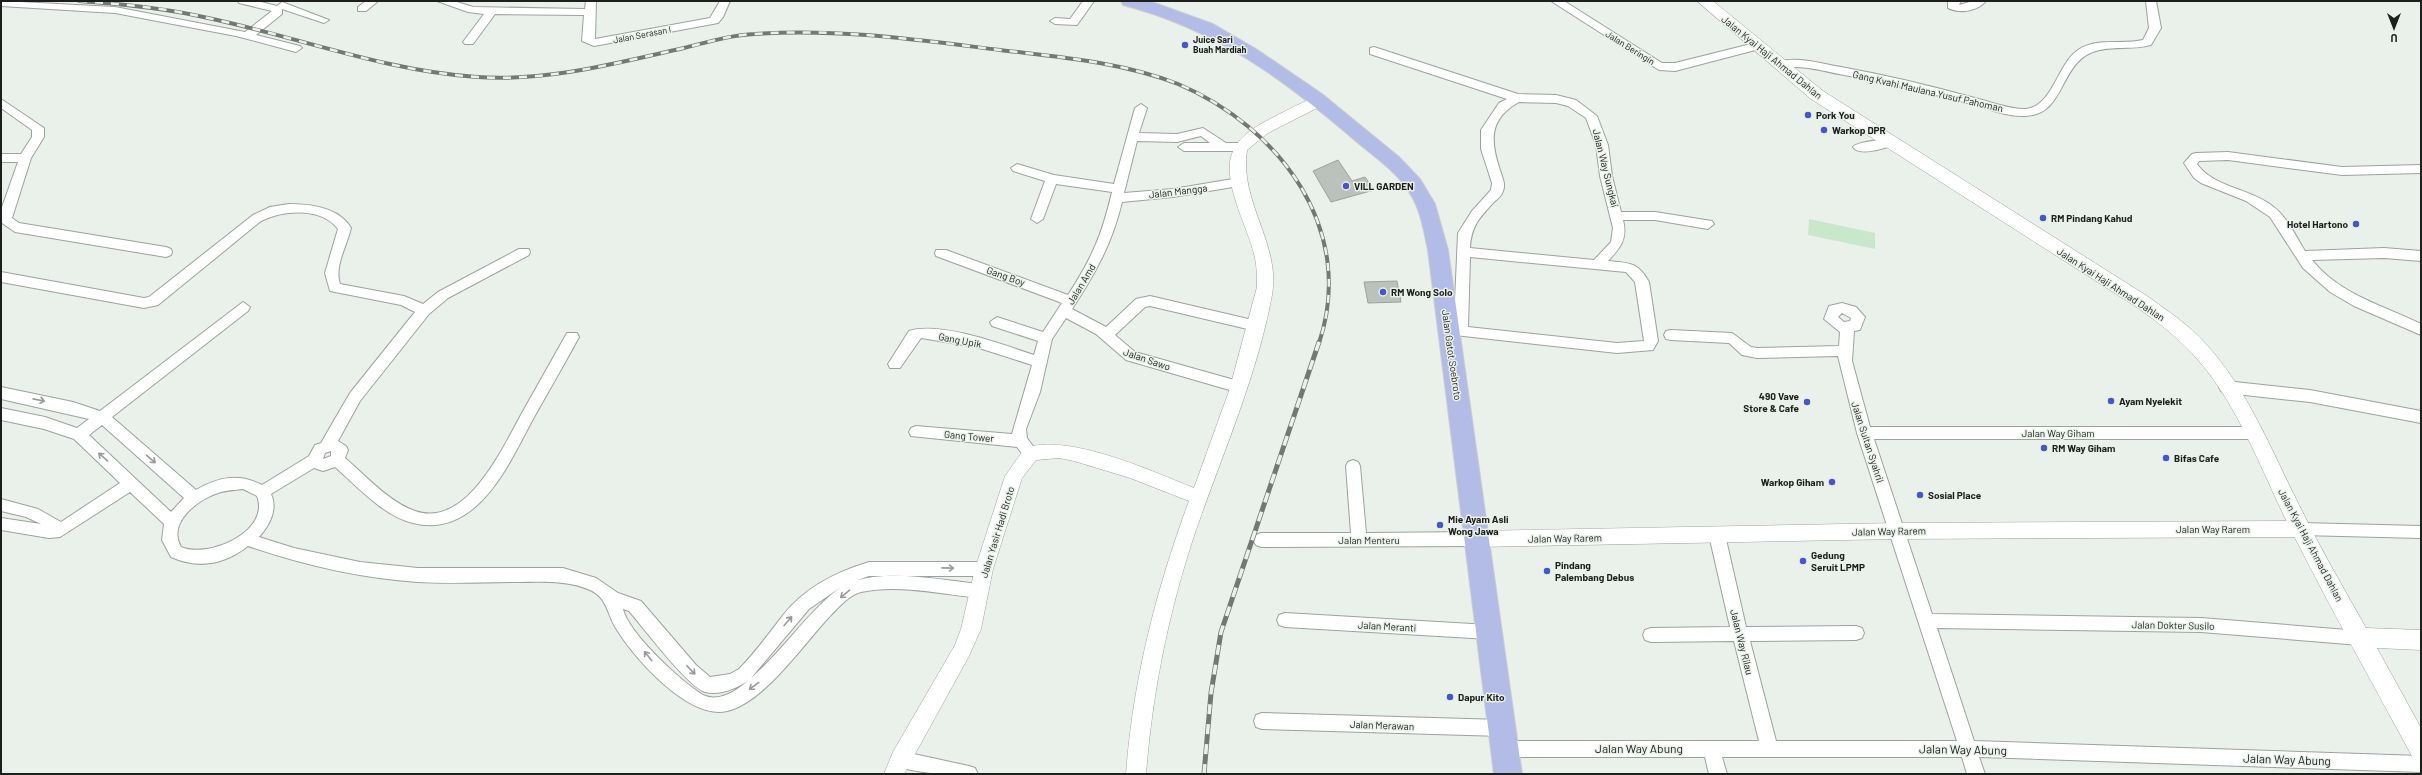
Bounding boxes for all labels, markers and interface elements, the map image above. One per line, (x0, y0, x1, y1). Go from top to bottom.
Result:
north arrow (2374, 8, 2414, 48)
street label: Jalan Kyai Haji Ahmad Dahlan (1719, 13, 1825, 101)
street label: Jalan Serasan I (612, 23, 672, 46)
street label: Jalan Beringin (1604, 28, 1657, 67)
text: U (2390, 32, 2397, 45)
place label: Juice Sari Buah Mardiah (1193, 34, 1247, 55)
marker: Juice Sari Buah Mardiah (1180, 40, 1190, 50)
street label: Gang Kvahi Maulana Yusuf Pahoman (1852, 68, 2004, 114)
place label: Pork You (1816, 109, 1855, 121)
marker: Pork You (1803, 110, 1813, 120)
place label: Warkop DPR (1832, 124, 1886, 136)
marker: Warkop DPR (1819, 125, 1829, 135)
street label: Jalan Way Sungkai (1590, 128, 1622, 208)
place label: VILL GARDEN (1354, 180, 1414, 192)
street label: Jalan Mangga (1148, 181, 1208, 201)
marker: VILL GARDEN (1341, 181, 1351, 191)
place label: RM Pindang Kahud (2051, 212, 2133, 224)
marker: RM Pindang Kahud (2038, 213, 2048, 223)
place label: Hotel Hartono (2287, 218, 2348, 230)
marker: Hotel Hartono (2351, 219, 2361, 229)
street label: Jalan Kyai Haji Ahmad Dahlan (2055, 245, 2167, 323)
street label: Jalan Amd (1064, 261, 1098, 307)
street label: Gang Boy (985, 264, 1027, 289)
place label: RM Wong Solo (1391, 286, 1453, 298)
marker: RM Wong Solo (1378, 287, 1388, 297)
street label: Jalan Gatot Soebroto (1440, 309, 1464, 401)
street label: Gang Upik (938, 330, 982, 350)
street label: Jalan Sawo (1122, 345, 1172, 373)
place label: 490 Vave Store & Cafe (1743, 390, 1800, 414)
place label: Ayam Nyelekit (2119, 395, 2182, 407)
one-way arrow (32, 396, 45, 404)
marker: Ayam Nyelekit (2106, 396, 2116, 406)
marker: 490 Vave Store & Cafe (1802, 397, 1812, 407)
street label: Jalan Sultan Syahril (1849, 400, 1887, 484)
street label: Jalan Way Giham (2021, 427, 2095, 439)
street label: Gang Tower (943, 428, 995, 444)
place label: RM Way Giham (2052, 442, 2115, 454)
marker: RM Way Giham (2039, 443, 2049, 453)
place label: Bifas Cafe (2174, 452, 2220, 464)
one-way arrow (99, 453, 109, 462)
marker: Bifas Cafe (2161, 453, 2171, 463)
one-way arrow (146, 454, 156, 463)
place label: Warkop Giham (1761, 476, 1824, 488)
marker: Warkop Giham (1827, 477, 1837, 487)
street label: Jalan Yasir Hadi Broto (977, 485, 1017, 579)
street label: Jalan Kyai Haji Ahmad Dahlan (2276, 487, 2346, 603)
place label: Sosial Place (1928, 489, 1982, 501)
marker: Sosial Place (1915, 490, 1925, 500)
place label: Mie Ayam Asli Wong Jawa (1448, 513, 1509, 537)
marker: Mie Ayam Asli Wong Jawa (1435, 520, 1445, 530)
street label: Jalan Way Rarem (2176, 523, 2250, 535)
street label: Jalan Way Rarem (1852, 524, 1926, 538)
street label: Jalan Way Rarem (1528, 531, 1602, 545)
street label: Jalan Menteru (1338, 534, 1400, 546)
place label: Gedung Seruit LPMP (1811, 549, 1865, 573)
marker: Gedung Seruit LPMP (1798, 556, 1808, 566)
place label: Pindang Palembang Debus (1555, 559, 1634, 583)
one-way arrow (941, 564, 954, 572)
marker: Pindang Palembang Debus (1542, 566, 1552, 576)
one-way arrow (840, 589, 850, 598)
street label: Jalan Way Rilau (1728, 608, 1756, 676)
one-way arrow (783, 616, 792, 627)
street label: Jalan Meranti (1357, 618, 1417, 634)
street label: Jalan Dokter Susilo (2131, 618, 2215, 632)
one-way arrow (643, 650, 652, 661)
one-way arrow (686, 665, 696, 675)
one-way arrow (749, 682, 760, 690)
place label: Dapur Kito (1458, 691, 1505, 703)
marker: Dapur Kito (1445, 692, 1455, 702)
street label: Jalan Merawan (1350, 718, 1414, 732)
street label: Jalan Way Abung (1595, 741, 1683, 755)
street label: Jalan Way Abung (1919, 741, 2007, 757)
street label: Jalan Way Abung (2243, 750, 2331, 768)

